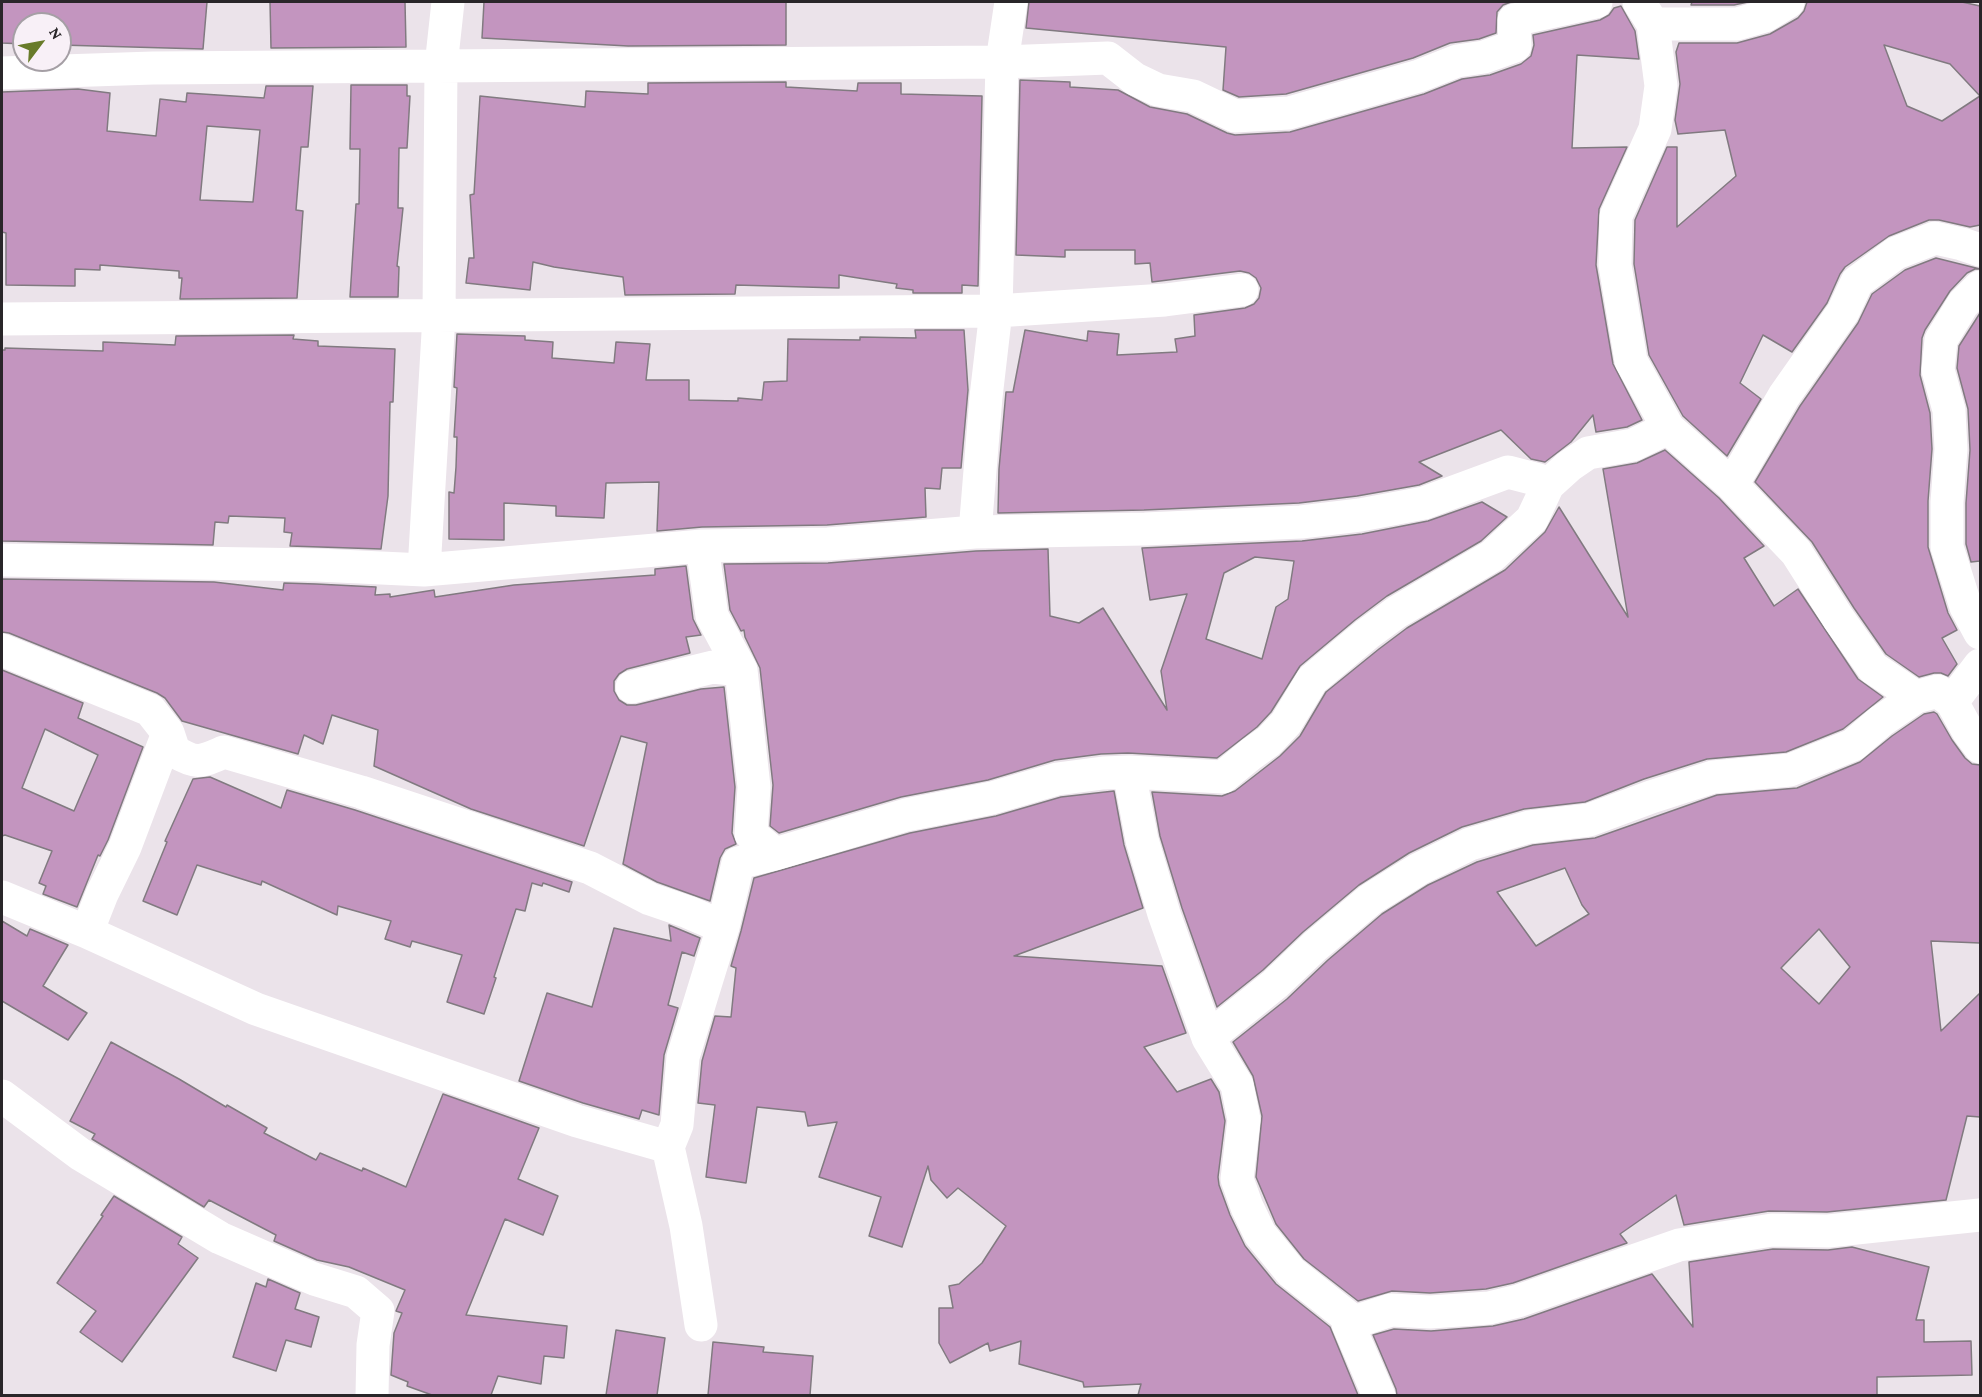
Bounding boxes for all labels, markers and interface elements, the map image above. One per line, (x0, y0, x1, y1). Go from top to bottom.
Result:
north arrow (12, 12, 72, 72)
text: N (46, 24, 66, 42)

